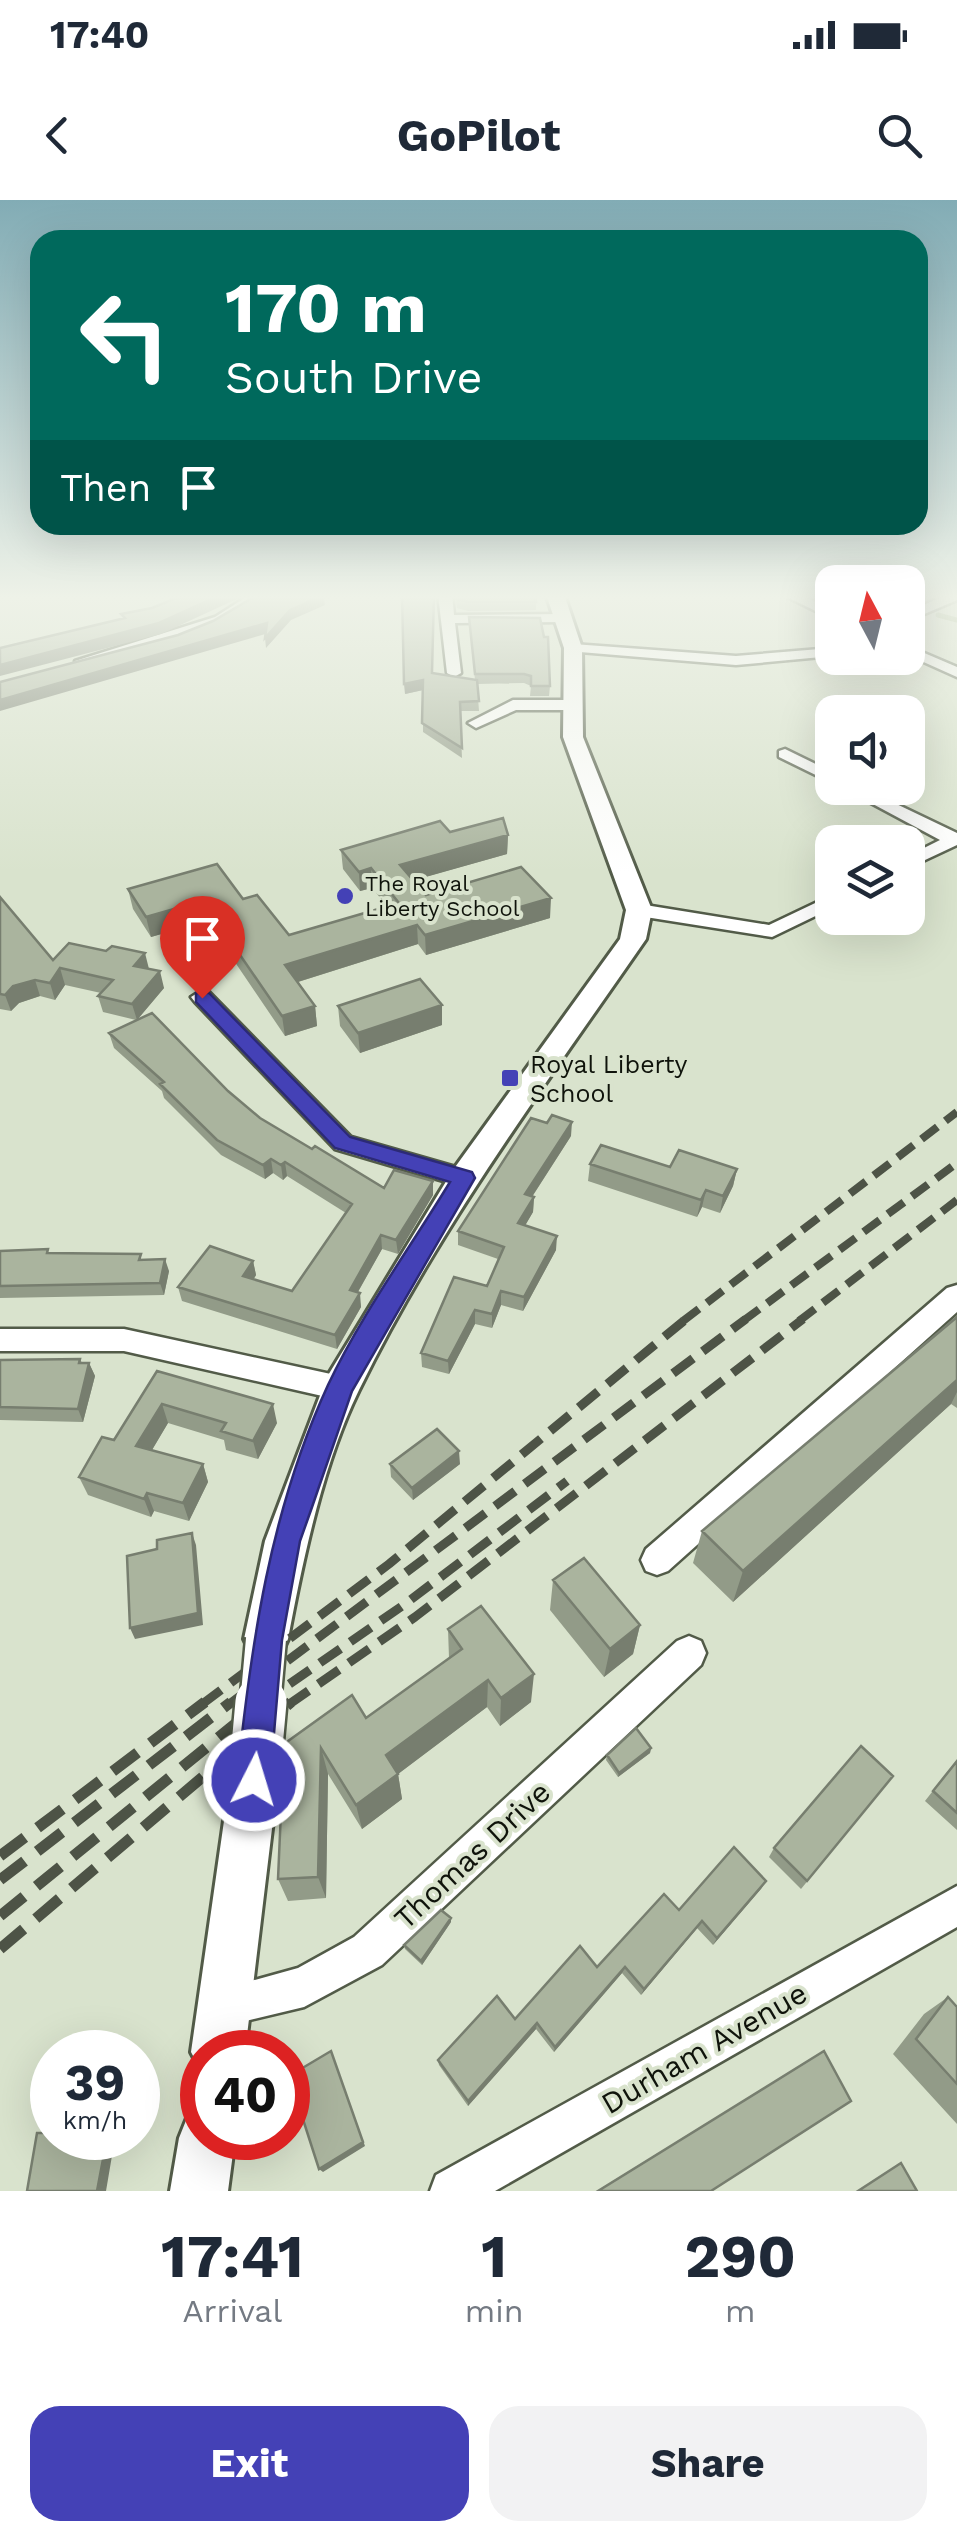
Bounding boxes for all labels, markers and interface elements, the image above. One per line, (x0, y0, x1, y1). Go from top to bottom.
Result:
text: 17:40 (50, 13, 149, 57)
icon: back (30, 108, 85, 163)
icon: search (872, 108, 927, 163)
text: GoPilot (397, 109, 560, 162)
text: 170 m (225, 267, 427, 349)
icon: left (60, 270, 190, 400)
text: South Drive (225, 351, 483, 404)
icon: arrive (171, 460, 226, 515)
text: Then (60, 466, 151, 510)
north arrow (815, 565, 925, 675)
map controls (815, 565, 925, 935)
button: sound (815, 695, 925, 805)
button: layers (815, 825, 925, 935)
place label: The Royal Liberty School (365, 871, 520, 921)
marker: The Royal Liberty School (334, 885, 356, 907)
pin (160, 896, 245, 999)
icon: arrive (175, 911, 230, 966)
place label: Royal Liberty School (530, 1050, 687, 1108)
marker: Royal Liberty School (499, 1067, 521, 1089)
position arrow (202, 1728, 306, 1832)
street label: Thomas Drive (387, 1774, 557, 1936)
street label: Durham Avenue (595, 1975, 813, 2121)
speed limit sign: 40 (180, 2030, 310, 2160)
text: 39 (65, 2053, 125, 2112)
text: km/h (63, 2106, 127, 2135)
text: 17:41 (161, 2221, 304, 2292)
text: 1 (481, 2221, 507, 2292)
text: 290 (685, 2221, 796, 2292)
text: Arrival (182, 2292, 282, 2330)
text: min (465, 2292, 524, 2330)
text: m (725, 2292, 756, 2330)
button: Exit (30, 2406, 469, 2521)
button: Share (489, 2406, 927, 2521)

